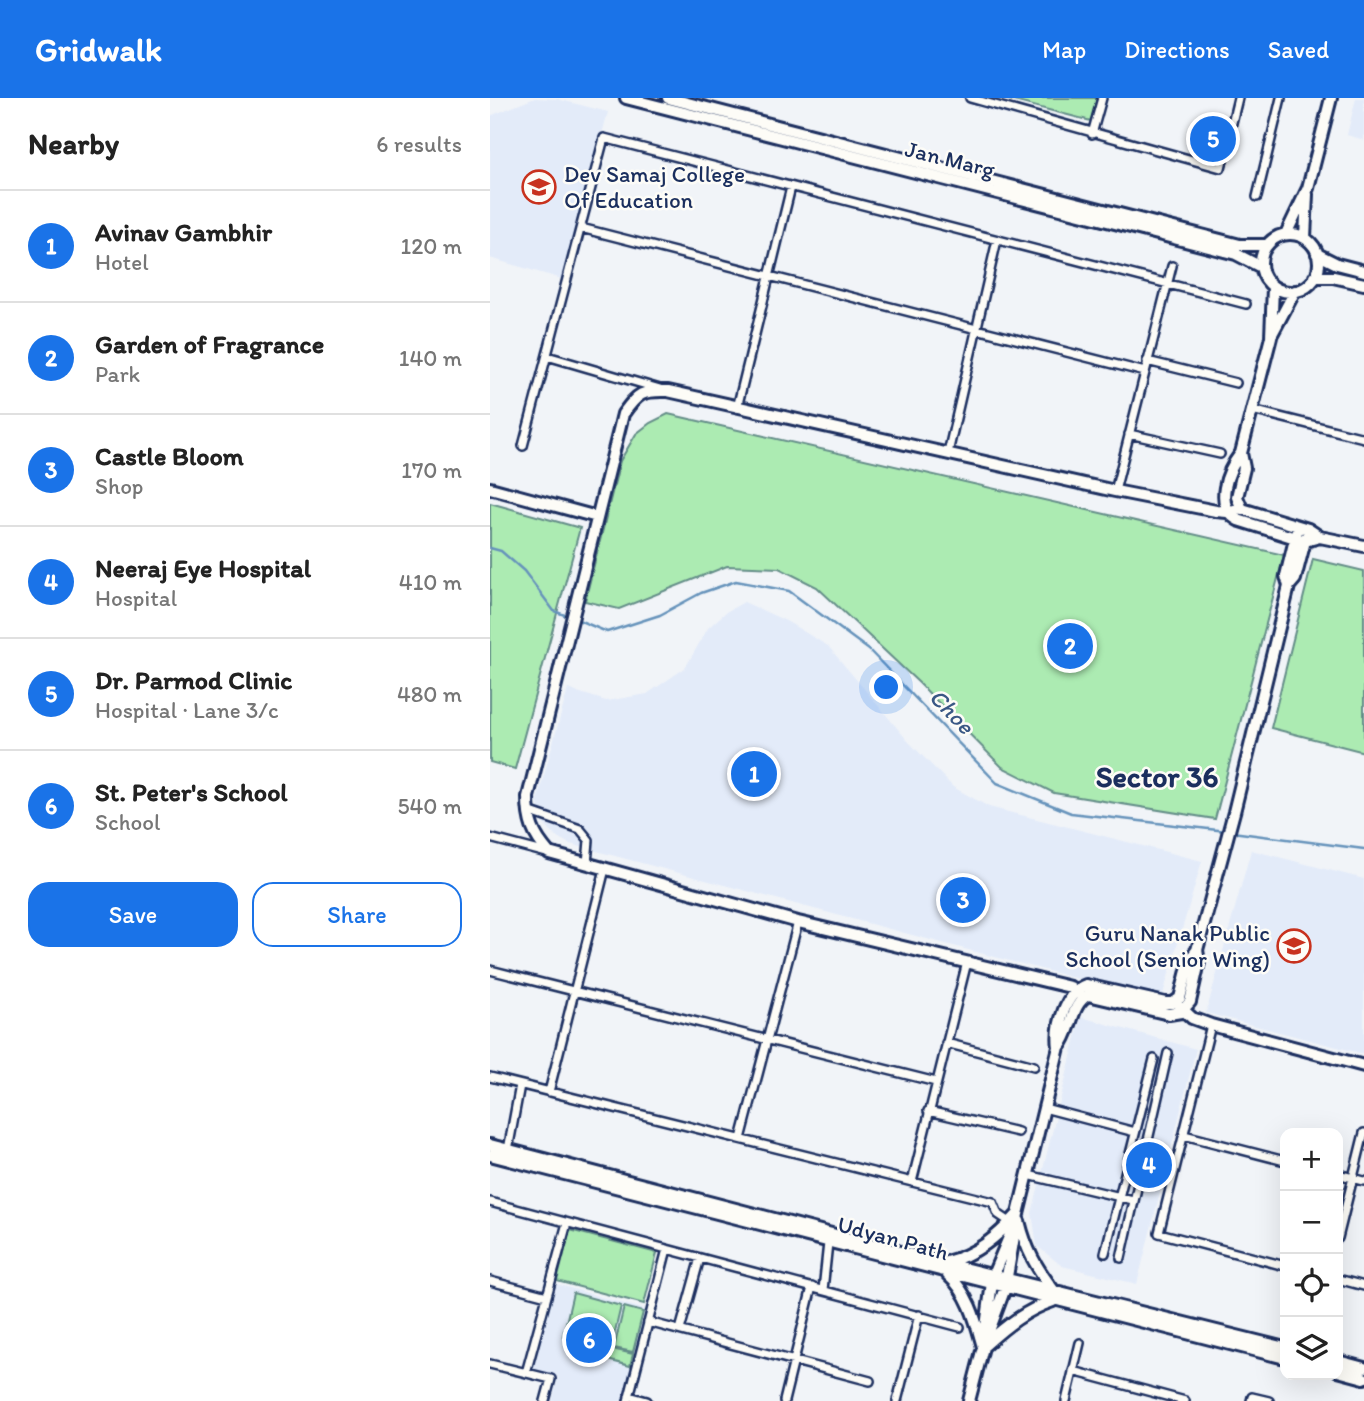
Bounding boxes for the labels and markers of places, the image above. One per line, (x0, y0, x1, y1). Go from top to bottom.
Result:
pin: 5 (1190, 113, 1236, 165)
place label: Dev Samaj College Of Education (564, 160, 745, 214)
school or university icon: Dev Samaj College Of Education (520, 168, 558, 206)
pin: 2 (1047, 620, 1093, 672)
pin: 1 (731, 748, 777, 800)
pin: 3 (940, 874, 986, 926)
place label: Guru Nanak Public School (Senior Wing) (1066, 919, 1270, 973)
school or university icon: Guru Nanak Public School (Senior Wing) (1275, 927, 1313, 965)
pin: 4 (1126, 1139, 1172, 1191)
pin: 6 (566, 1314, 612, 1366)

